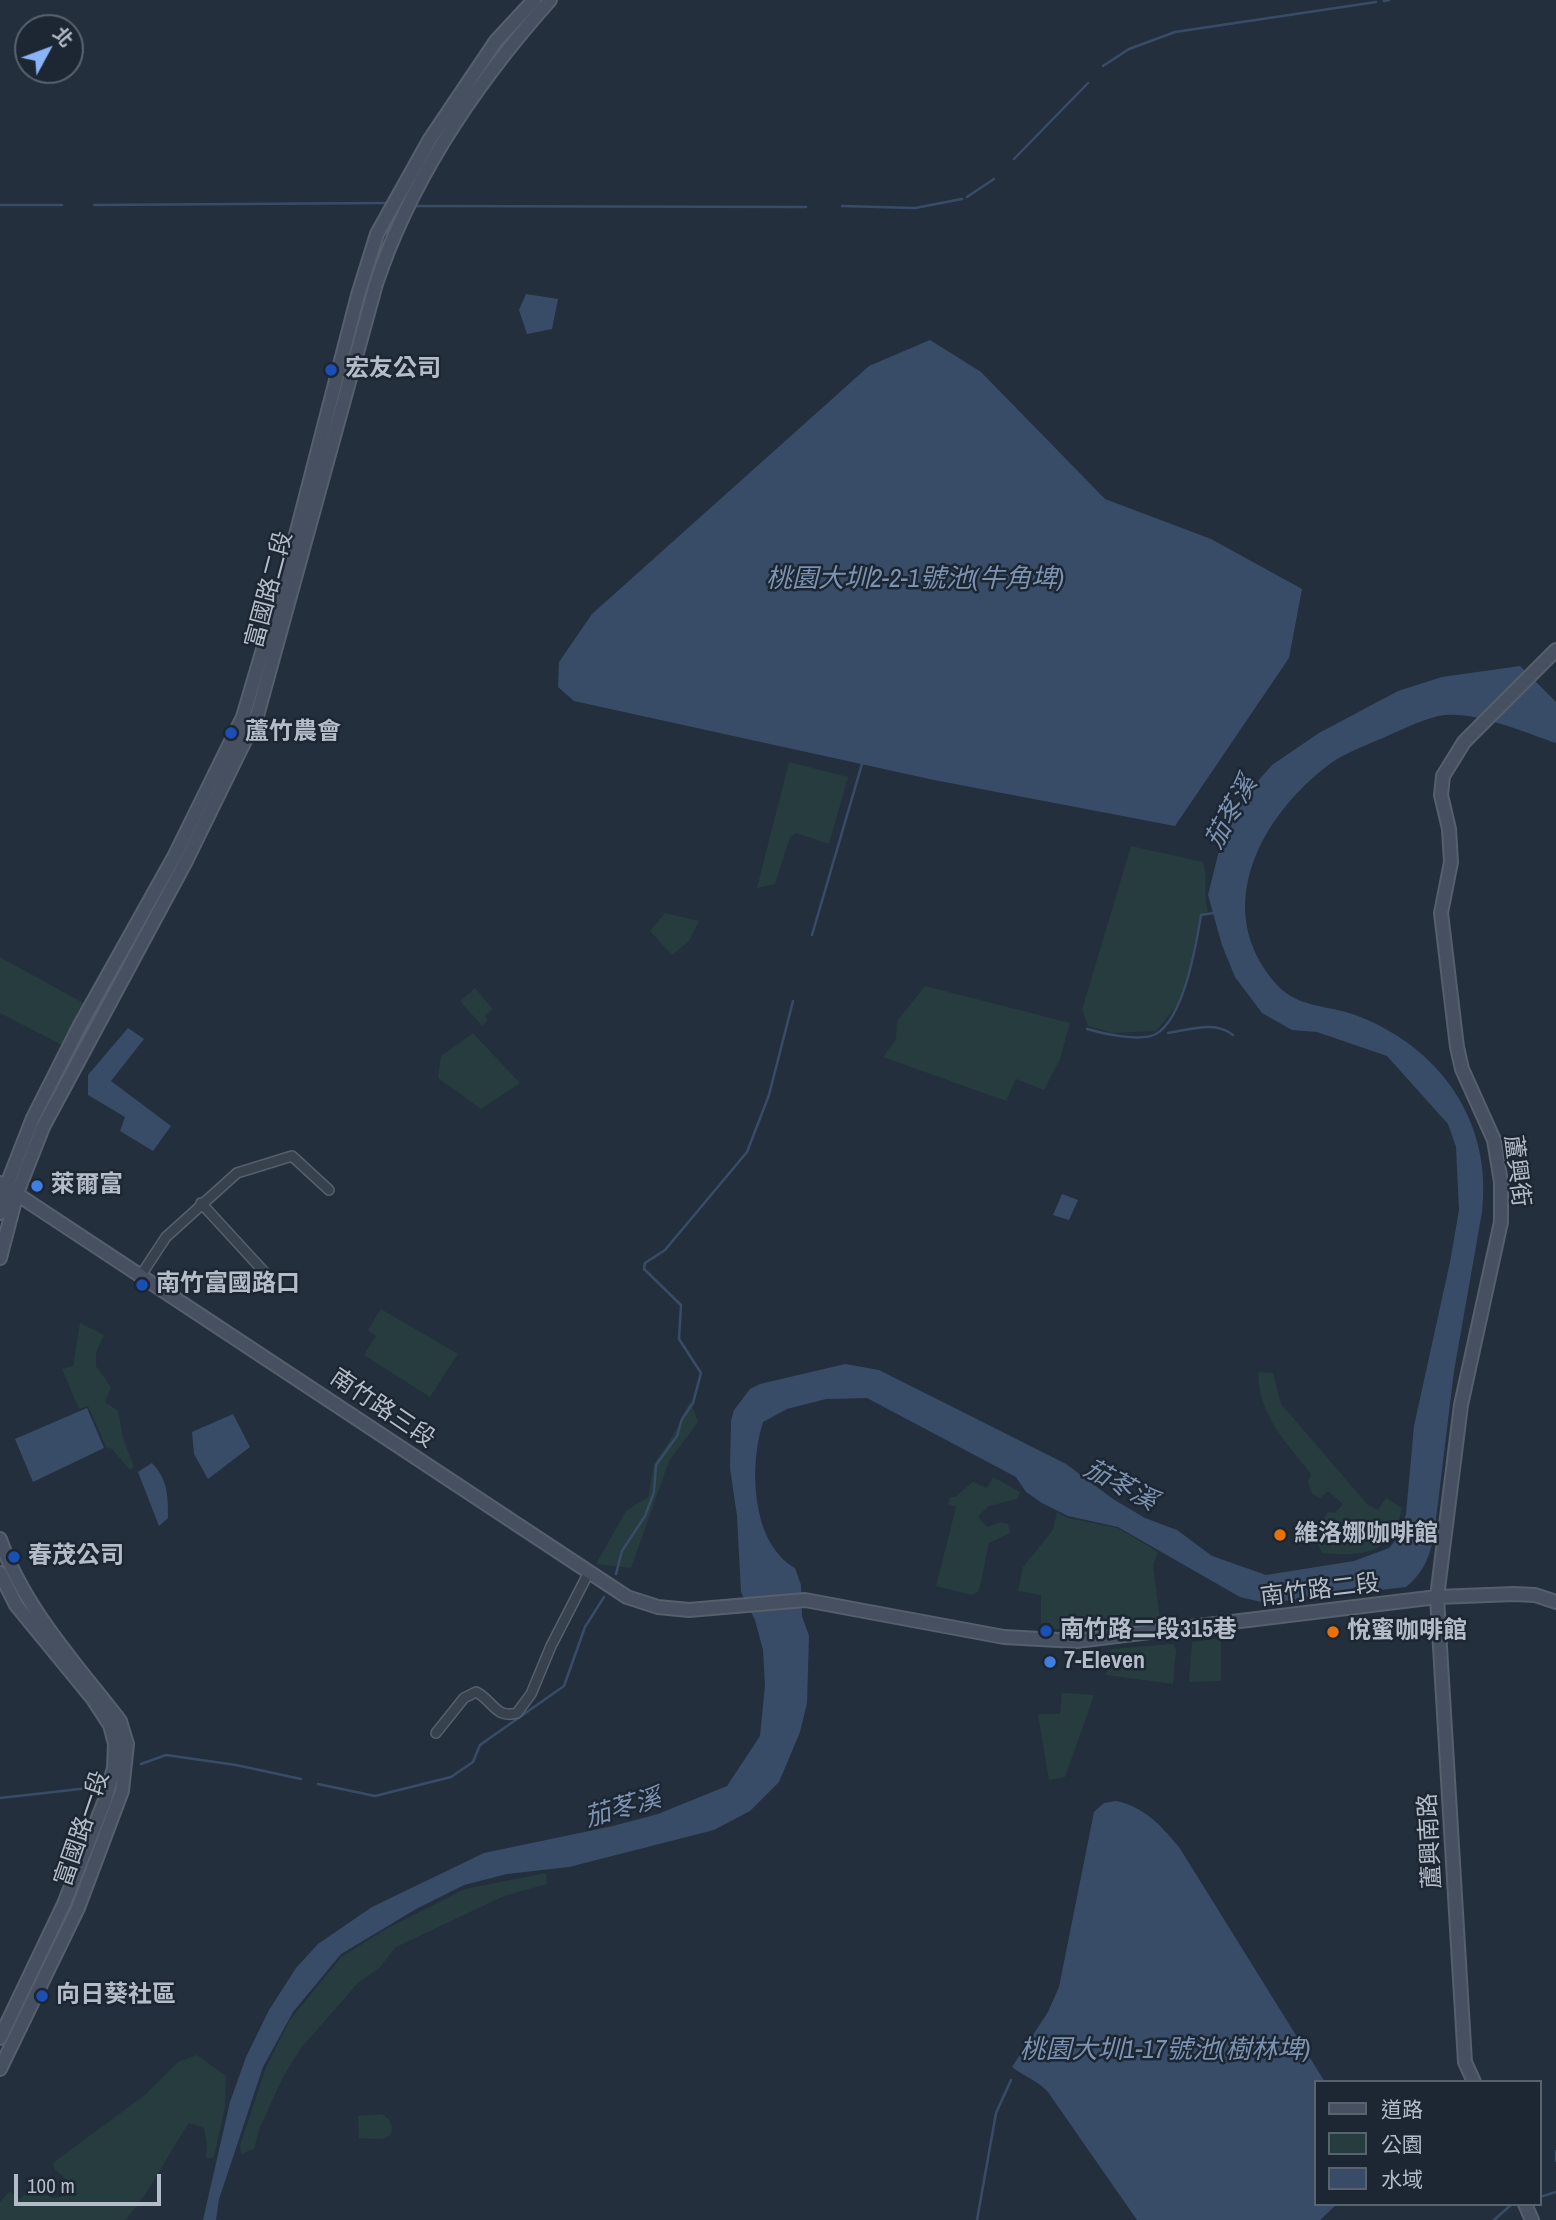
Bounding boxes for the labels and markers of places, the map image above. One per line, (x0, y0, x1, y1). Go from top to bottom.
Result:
place label: 宏友公司 (345, 356, 441, 384)
marker: 宏友公司 (323, 362, 339, 378)
place label: 蘆竹農會 (245, 719, 341, 747)
marker: 蘆竹農會 (223, 725, 239, 741)
place label: 萊爾富 (51, 1172, 123, 1200)
marker: 萊爾富 (29, 1178, 45, 1194)
place label: 南竹富國路口 (156, 1271, 300, 1299)
marker: 南竹富國路口 (134, 1277, 150, 1293)
place label: 維洛娜咖啡館 (1294, 1521, 1438, 1549)
marker: 維洛娜咖啡館 (1272, 1527, 1288, 1543)
place label: 春茂公司 (28, 1543, 124, 1571)
marker: 春茂公司 (6, 1549, 22, 1565)
place label: 南竹路二段315巷 (1060, 1617, 1237, 1645)
place label: 悅蜜咖啡館 (1347, 1618, 1467, 1646)
marker: 南竹路二段315巷 (1038, 1623, 1054, 1639)
marker: 悅蜜咖啡館 (1325, 1624, 1341, 1640)
place label: 7-Eleven (1064, 1648, 1145, 1676)
marker: 7-Eleven (1042, 1654, 1058, 1670)
place label: 向日葵社區 (56, 1982, 176, 2010)
marker: 向日葵社區 (34, 1988, 50, 2004)

